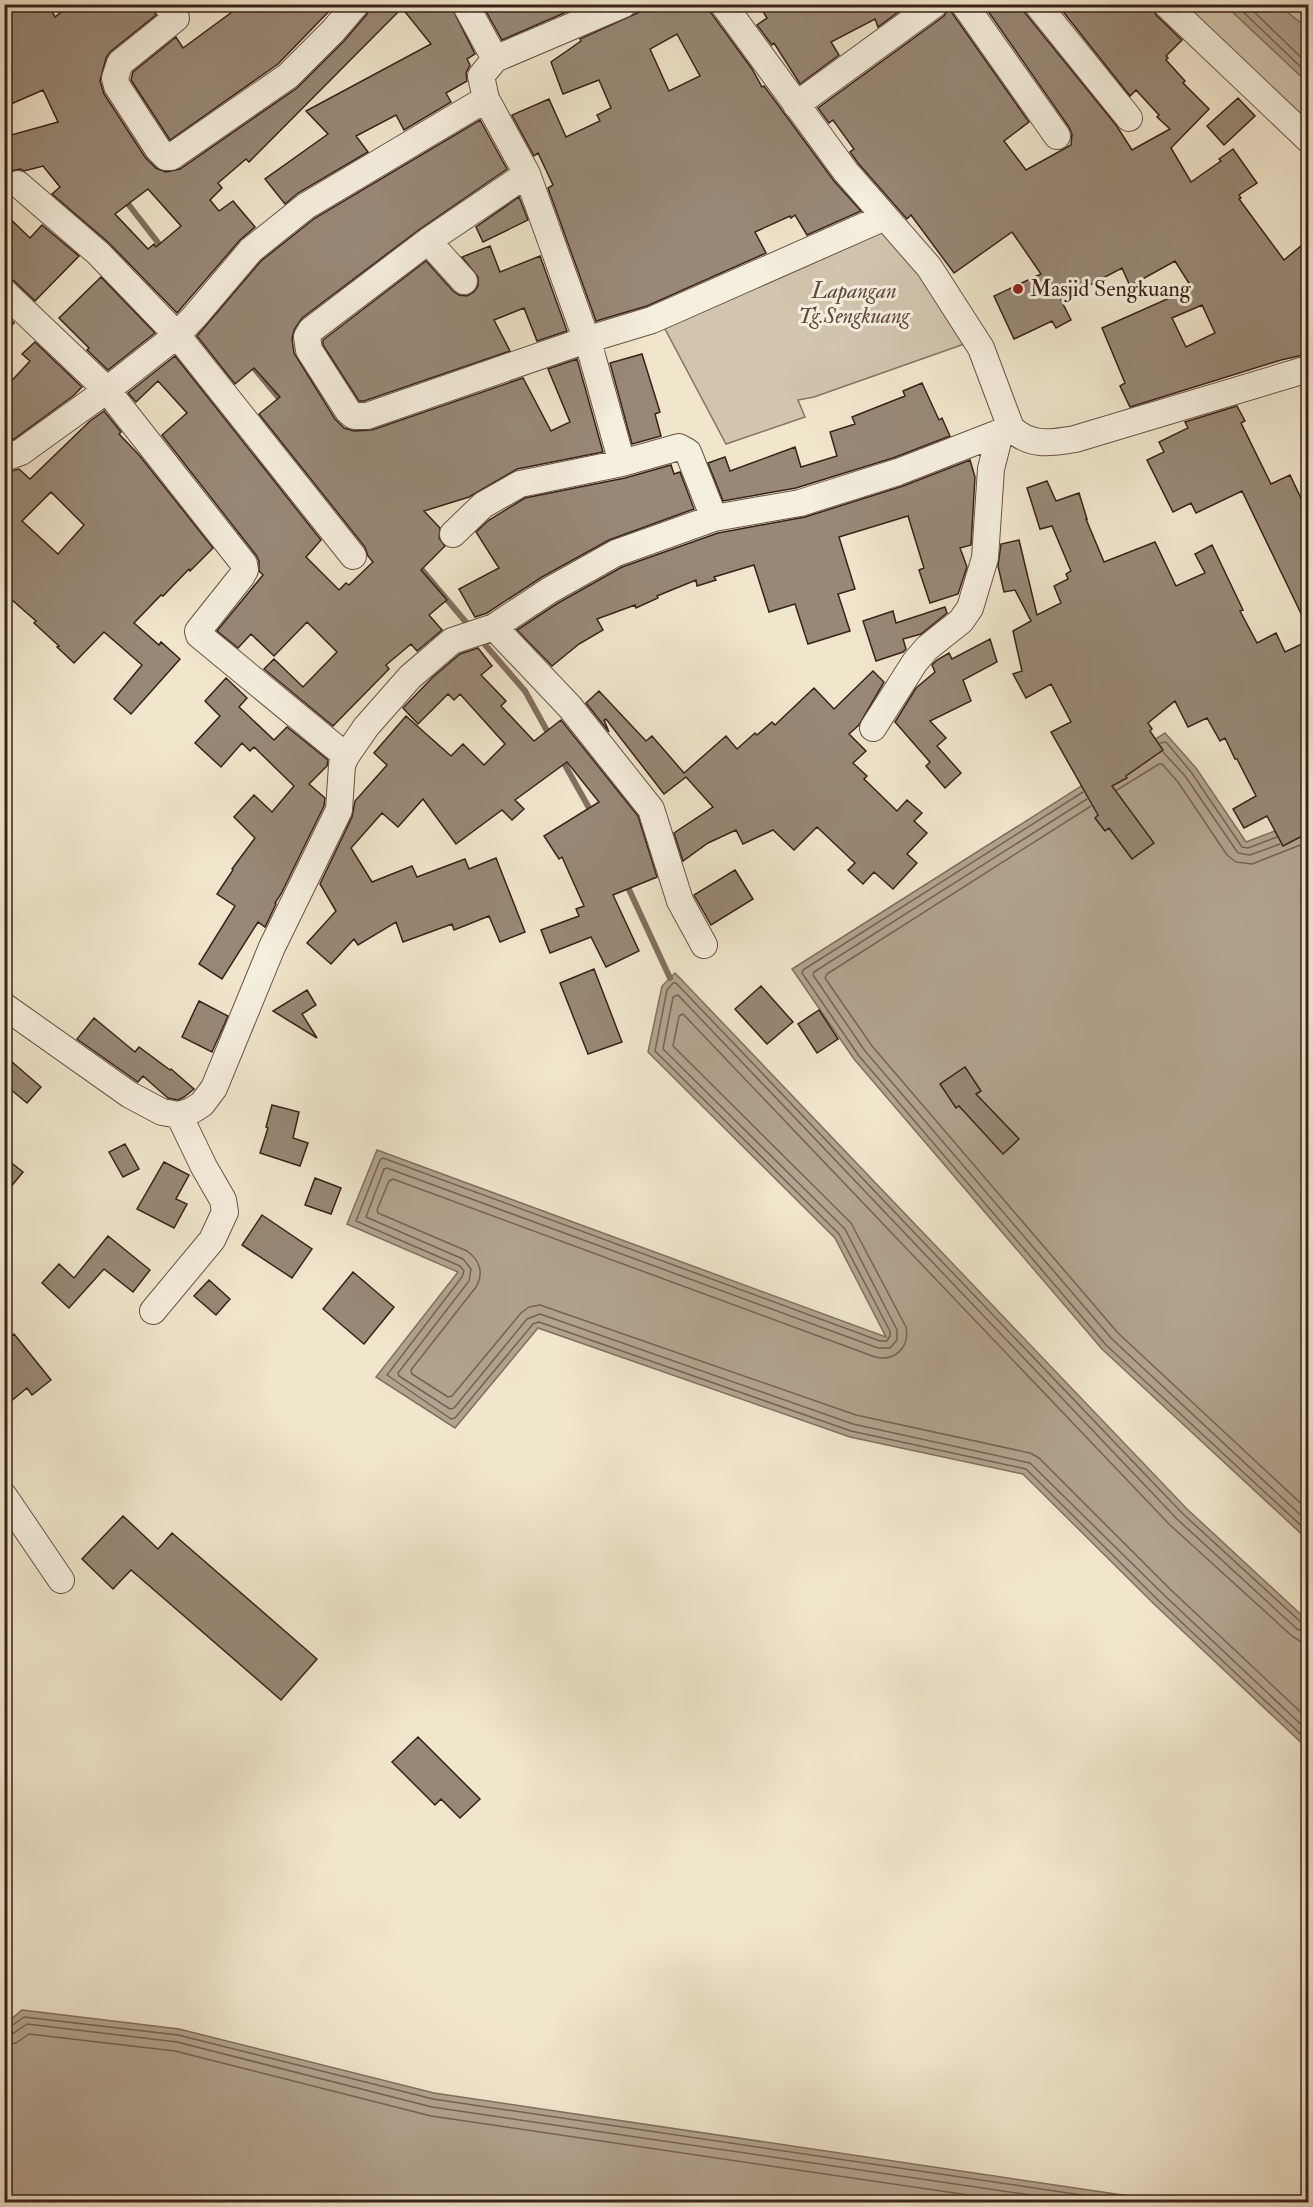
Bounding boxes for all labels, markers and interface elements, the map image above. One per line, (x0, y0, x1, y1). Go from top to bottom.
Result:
place label: Masjid Sengkuang (1030, 275, 1192, 303)
park label: Lapangan Tg.Sengkuang (798, 277, 911, 330)
marker: Masjid Sengkuang (1011, 282, 1025, 296)

